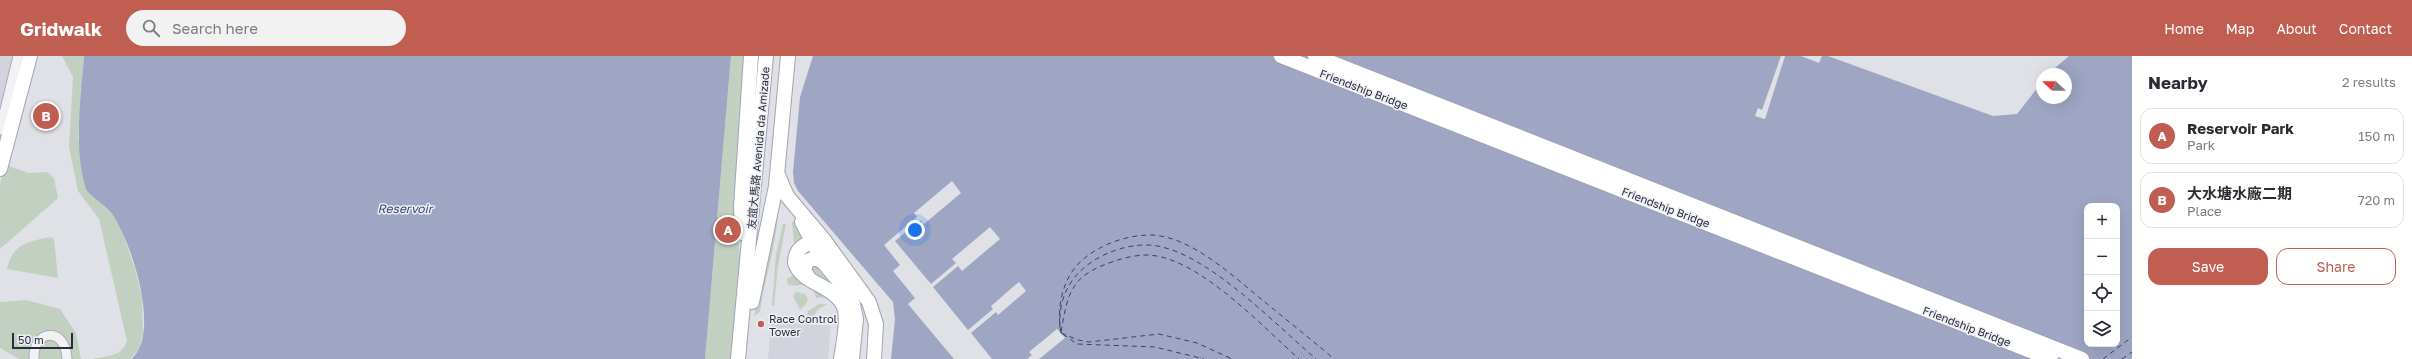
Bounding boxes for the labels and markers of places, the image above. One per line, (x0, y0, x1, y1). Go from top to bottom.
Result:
pin: B (33, 101, 59, 131)
pin: A (715, 215, 741, 245)
place label: Race Control Tower (769, 312, 838, 338)
marker: Race Control Tower (756, 319, 766, 329)

